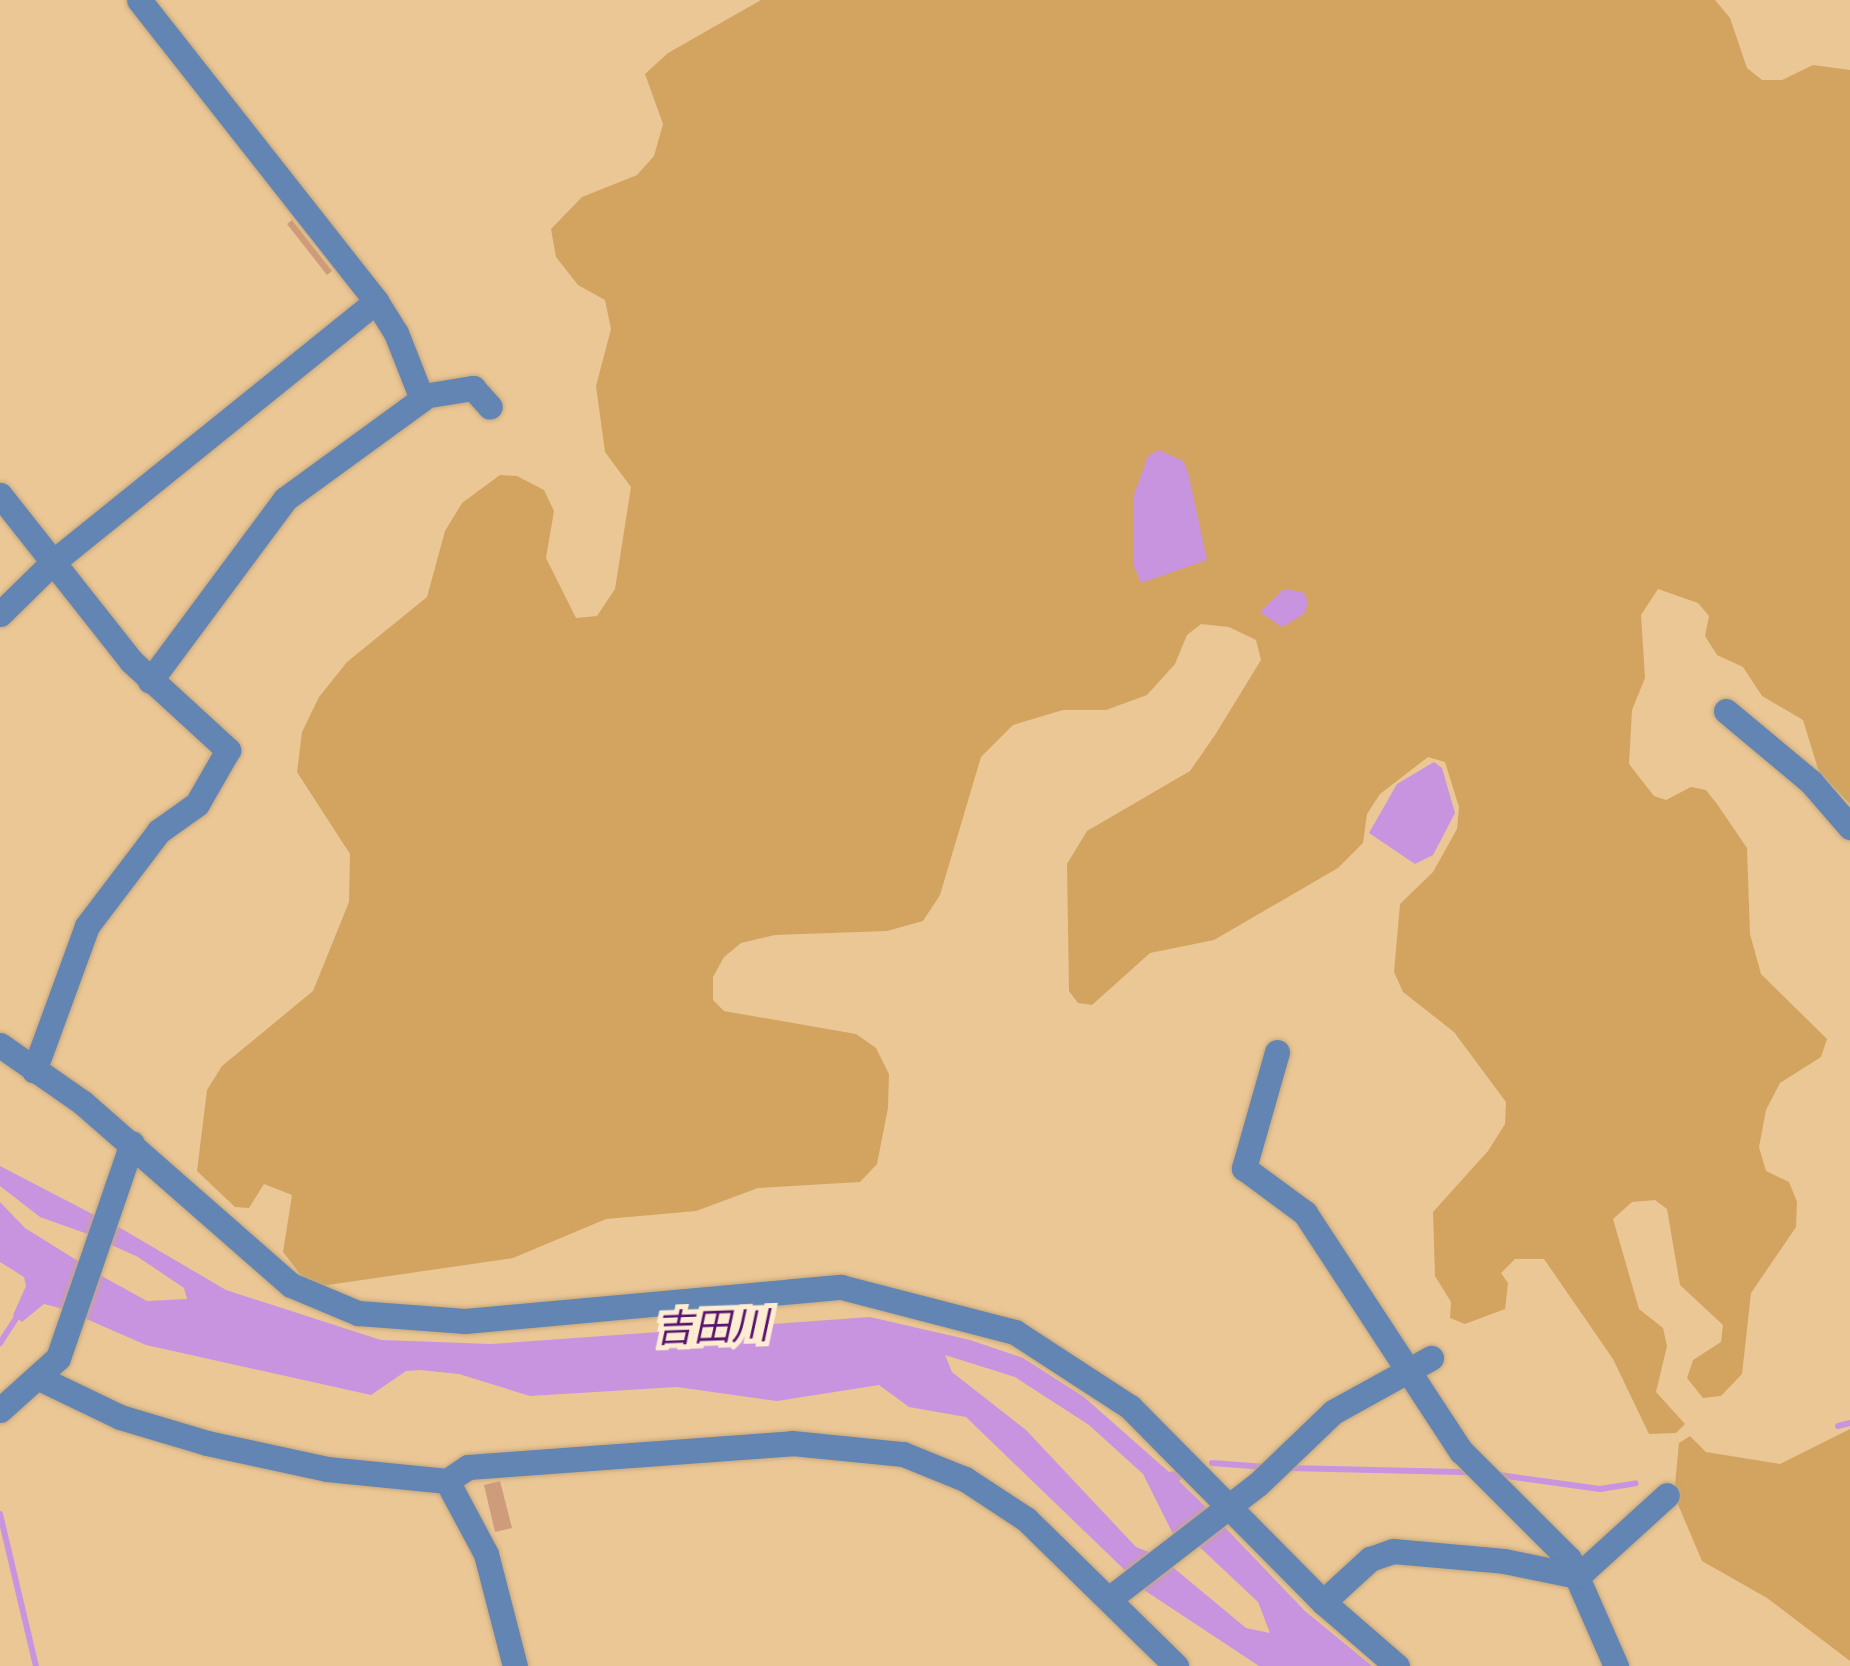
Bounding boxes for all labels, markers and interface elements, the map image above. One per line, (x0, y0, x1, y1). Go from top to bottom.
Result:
water label: 吉田川 (654, 1303, 770, 1353)

